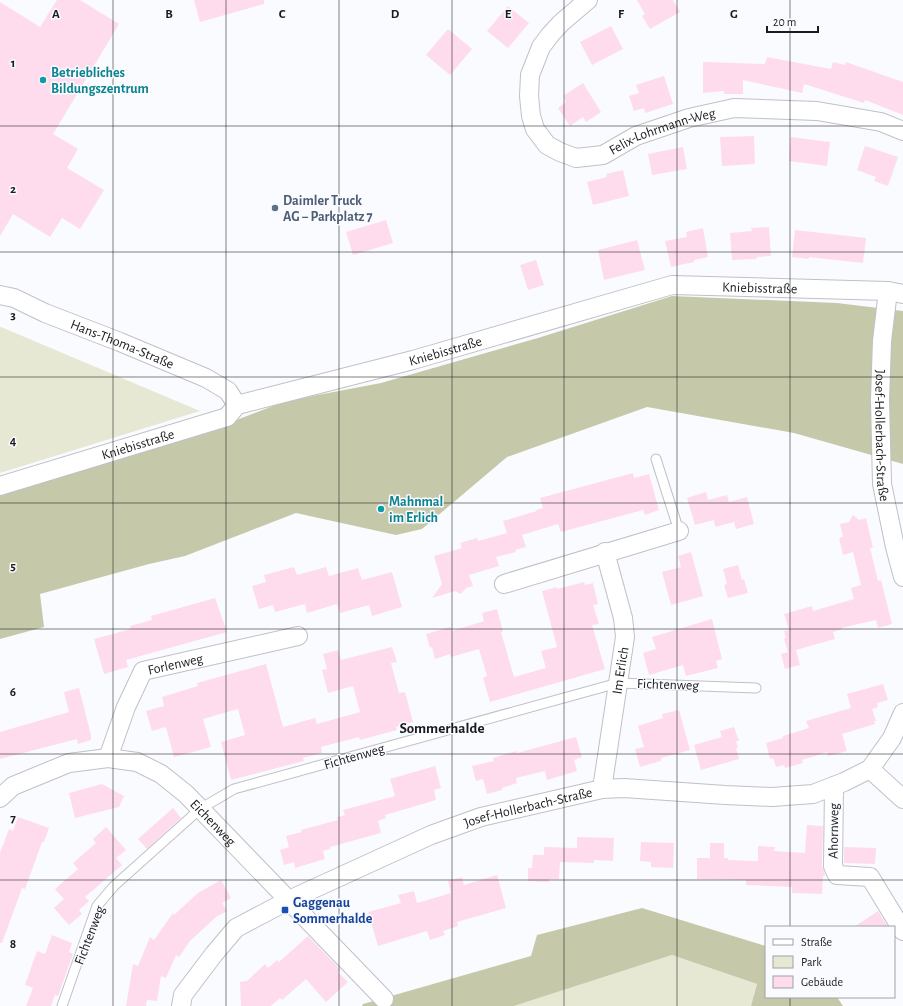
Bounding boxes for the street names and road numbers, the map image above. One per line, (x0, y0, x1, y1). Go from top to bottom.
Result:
street label: Felix-Lohrmann-Weg (607, 106, 717, 158)
street label: Kniebisstraße (722, 280, 798, 296)
street label: Hans-Thoma-Straße (68, 318, 176, 372)
street label: Kniebisstraße (408, 334, 483, 369)
street label: Josef-Hollerbach-Straße (872, 370, 891, 503)
street label: Kniebisstraße (100, 427, 176, 463)
street label: Im Erlich (610, 646, 631, 695)
street label: Forlenweg (147, 652, 205, 678)
street label: Fichtenweg (637, 677, 699, 693)
street label: Fichtenweg (322, 742, 386, 772)
street label: Josef-Hollerbach-Straße (462, 785, 594, 831)
street label: Eichenweg (187, 797, 238, 849)
street label: Ahornweg (827, 803, 841, 859)
street label: Fichtenweg (72, 904, 108, 967)

